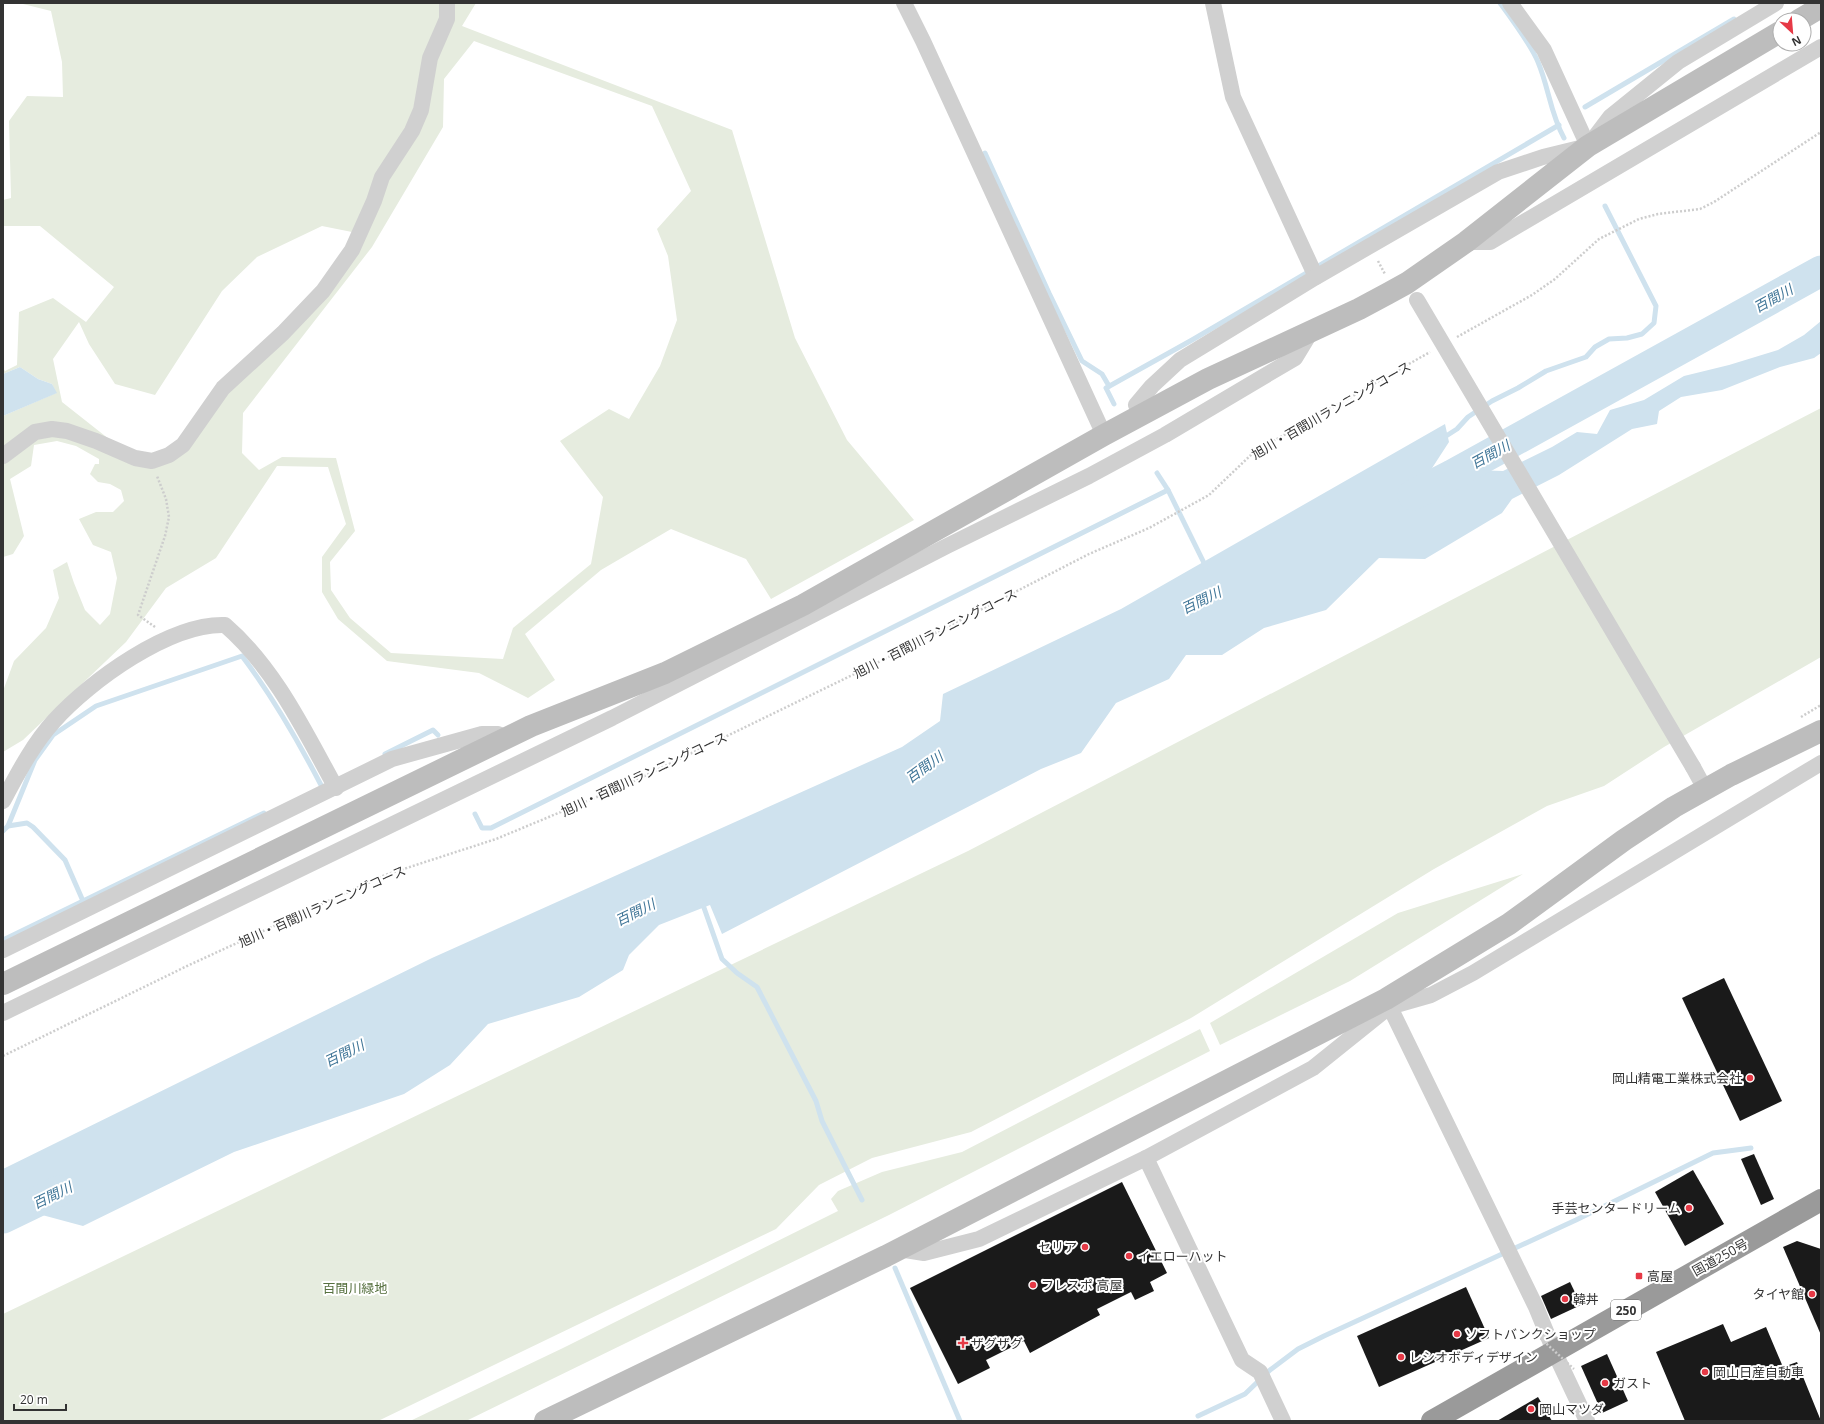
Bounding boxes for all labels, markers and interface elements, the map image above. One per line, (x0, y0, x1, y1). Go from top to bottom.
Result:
north arrow (1772, 12, 1812, 52)
text: N (1789, 33, 1804, 50)
water label: 百間川 (1750, 279, 1798, 316)
street label: 旭川・百間川ランニングコース (1248, 357, 1414, 463)
water label: 百間川 (1467, 435, 1515, 472)
water label: 百間川 (1178, 581, 1226, 618)
street label: 旭川・百間川ランニングコース (850, 584, 1020, 682)
street label: 旭川・百間川ランニングコース (558, 728, 730, 820)
water label: 百間川 (901, 746, 948, 787)
street label: 旭川・百間川ランニングコース (235, 861, 409, 951)
water label: 百間川 (612, 893, 660, 930)
water label: 百間川 (321, 1034, 369, 1071)
place label: 岡山精電工業株式会社 (1612, 1069, 1742, 1087)
marker: 岡山精電工業株式会社 (1745, 1073, 1755, 1083)
water label: 百間川 (29, 1176, 77, 1213)
place label: 手芸センタードリーム (1551, 1199, 1681, 1217)
marker: 手芸センタードリーム (1684, 1203, 1694, 1213)
street label: 国道250号 (1689, 1234, 1751, 1280)
place label: セリア (1038, 1238, 1077, 1256)
marker: セリア (1080, 1242, 1090, 1252)
place label: イエローハット (1137, 1247, 1228, 1265)
marker: イエローハット (1124, 1251, 1134, 1261)
place label: 高屋 (1647, 1267, 1673, 1285)
marker: 高屋 (1634, 1271, 1644, 1281)
place label: フレスポ 高屋 (1041, 1276, 1122, 1294)
park label: 百間川緑地 (322, 1279, 388, 1297)
marker: フレスポ 高屋 (1028, 1280, 1038, 1290)
place label: タイヤ館 (1752, 1285, 1804, 1303)
marker: タイヤ館 (1807, 1289, 1817, 1299)
place label: 韓丼 (1573, 1290, 1599, 1308)
marker: 韓丼 (1560, 1294, 1570, 1304)
road number: 250 (1611, 1300, 1641, 1320)
place label: ソフトバンクショップ (1465, 1325, 1596, 1343)
marker: ソフトバンクショップ (1452, 1329, 1462, 1339)
place label: ザグザグ (971, 1334, 1023, 1352)
marker: ザグザグ (958, 1338, 968, 1348)
place label: レシオボディデザイン (1409, 1348, 1538, 1366)
marker: レシオボディデザイン (1396, 1352, 1406, 1362)
place label: 岡山日産自動車 (1713, 1363, 1804, 1381)
marker: 岡山日産自動車 (1700, 1367, 1710, 1377)
place label: ガスト (1613, 1374, 1652, 1392)
marker: ガスト (1600, 1378, 1610, 1388)
scale bar (14, 1386, 66, 1412)
text: 20 m (20, 1391, 48, 1408)
place label: 岡山マツダ (1539, 1400, 1604, 1418)
marker: 岡山マツダ (1526, 1404, 1536, 1414)

